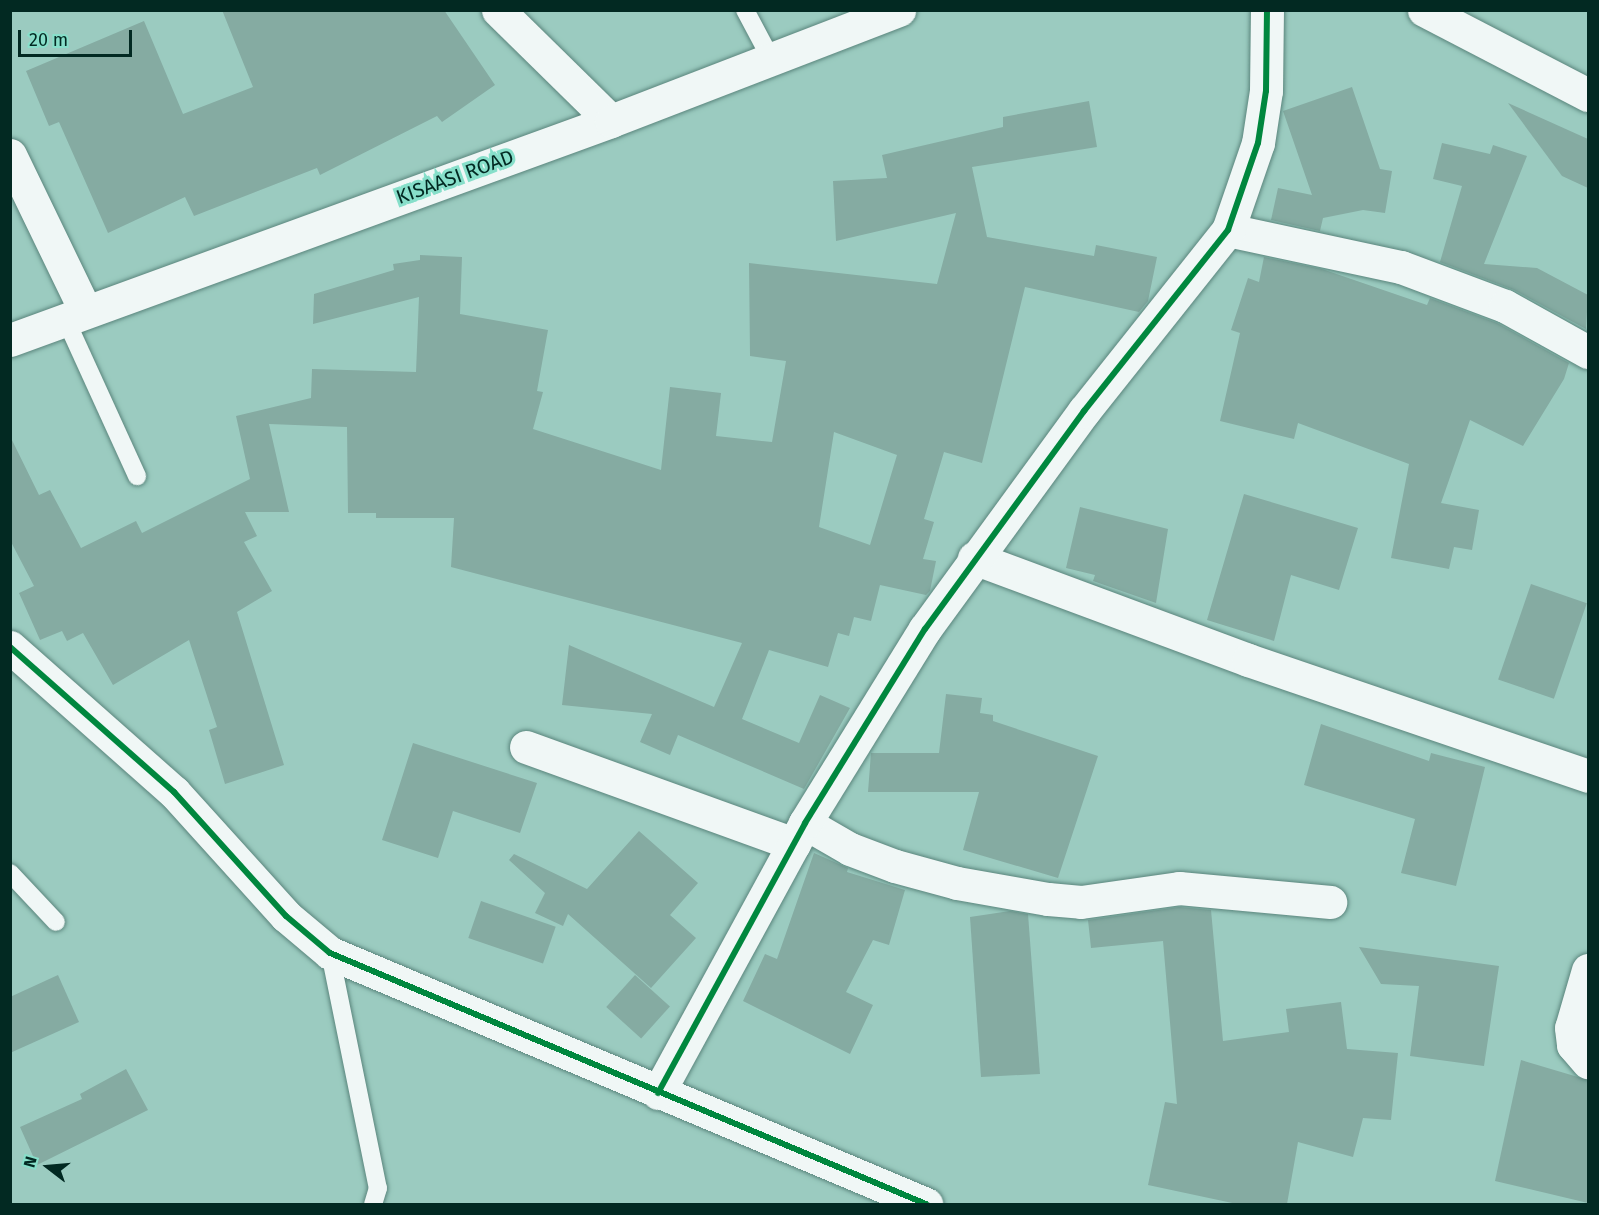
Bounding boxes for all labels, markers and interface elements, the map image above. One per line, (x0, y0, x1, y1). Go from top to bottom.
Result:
scale bar (21, 18, 135, 56)
text: 20 m (29, 29, 68, 51)
street label: KISAASI ROAD (393, 145, 517, 209)
north arrow (18, 1137, 78, 1197)
text: N (20, 1154, 41, 1170)

